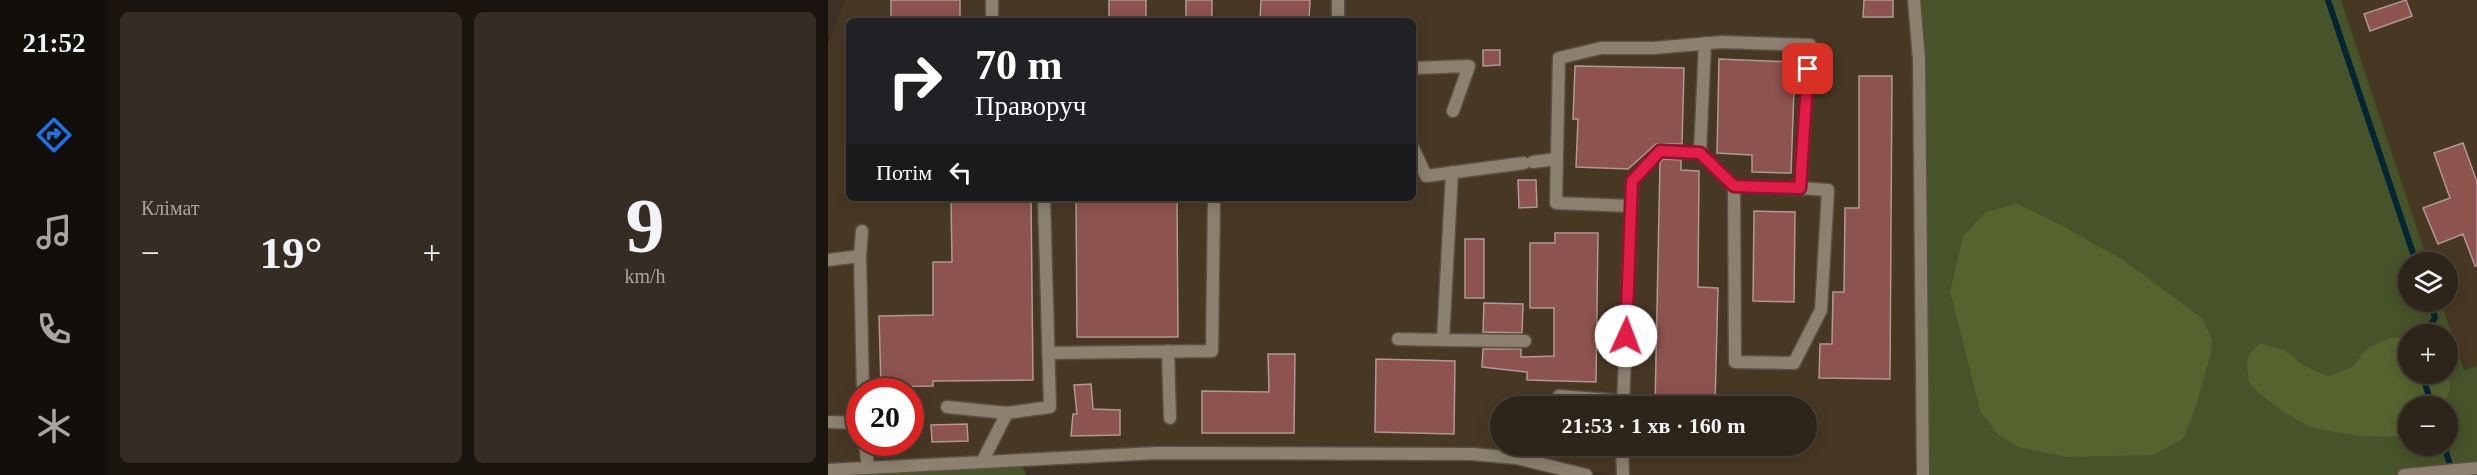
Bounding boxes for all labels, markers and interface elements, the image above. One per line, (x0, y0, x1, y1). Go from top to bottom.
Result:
text: 21:52 (23, 28, 86, 58)
icon: right (876, 42, 954, 120)
text: 70 m (975, 42, 1063, 88)
pin (1782, 43, 1833, 94)
icon: arrive (1791, 52, 1824, 85)
text: Праворуч (975, 91, 1086, 121)
icon: directions (33, 114, 75, 156)
icon: left (944, 156, 977, 189)
text: Потім (876, 160, 932, 185)
text: 9 (626, 182, 665, 269)
text: Клімат (141, 197, 200, 219)
icon: music (33, 211, 75, 253)
text: 19° (260, 228, 323, 278)
text: − (141, 235, 160, 271)
text: + (422, 235, 441, 271)
map controls (2398, 252, 2458, 456)
button: layers (2398, 252, 2458, 312)
text: km/h (624, 265, 666, 287)
position arrow (1594, 304, 1658, 368)
icon: phone (33, 308, 75, 350)
button: + (2398, 324, 2458, 384)
speed limit sign: 20 (846, 378, 924, 456)
button: − (2398, 396, 2458, 456)
icon: climate (33, 405, 75, 447)
text: 21:53 · 1 хв · 160 m (1561, 413, 1746, 438)

